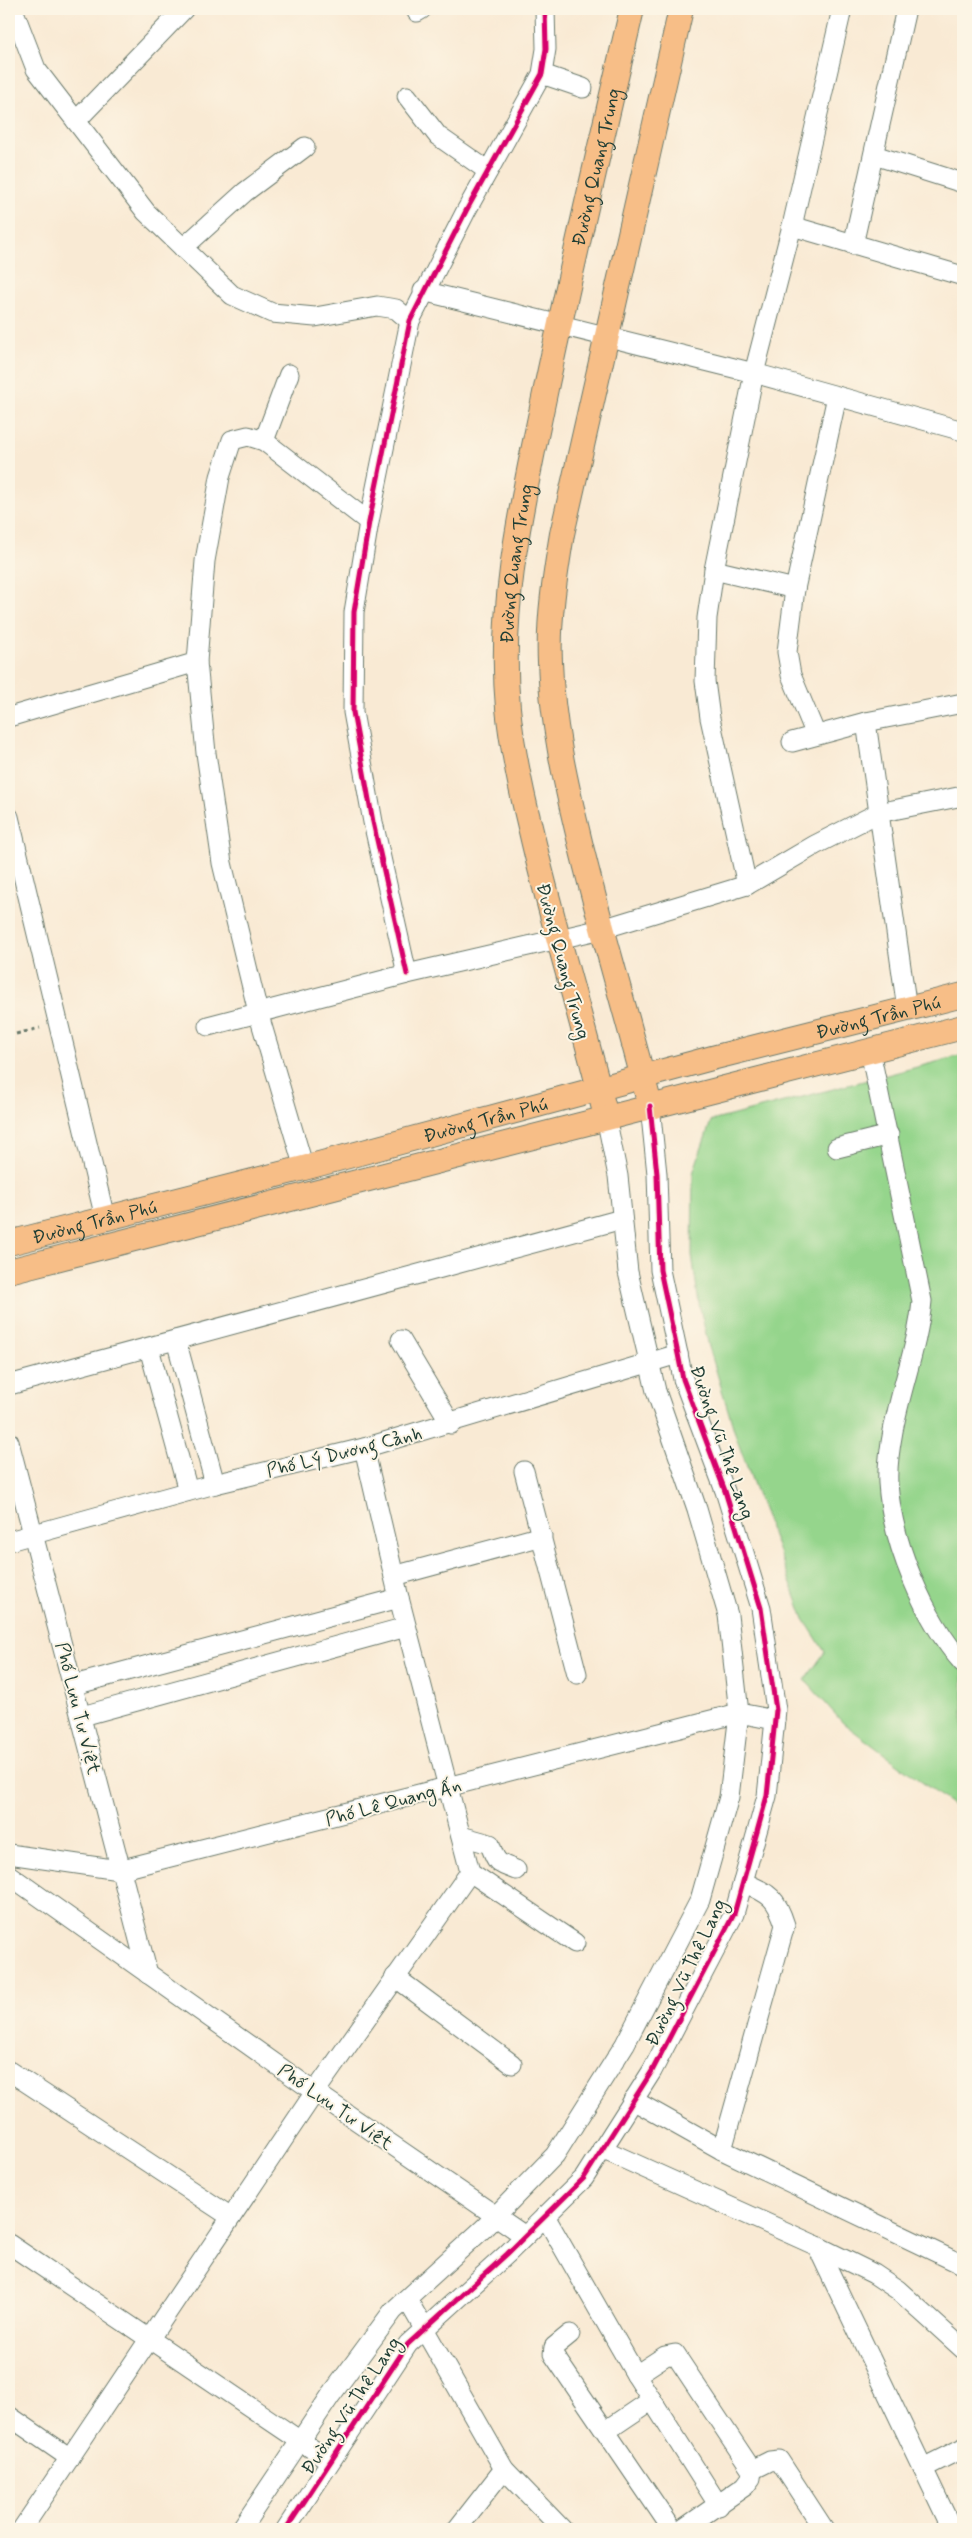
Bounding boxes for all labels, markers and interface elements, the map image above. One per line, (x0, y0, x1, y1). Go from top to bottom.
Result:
street label: Đường Quang Trung (567, 86, 629, 248)
street label: Đường Quang Trung (495, 482, 542, 644)
street label: Đường Quang Trung (527, 880, 595, 1043)
street label: Đường Trần Phú (813, 990, 943, 1045)
street label: Đường Trần Phú (421, 1092, 550, 1149)
street label: Đường Trần Phú (30, 1195, 159, 1251)
street label: Đường Vũ Thê Lang (681, 1362, 760, 1524)
street label: Phố Lý Dương Cảnh (264, 1421, 425, 1487)
street label: Phố Lưu Tư Việt (49, 1640, 106, 1777)
street label: Phố Lê Quang Ấn (323, 1772, 465, 1835)
street label: Đường Vũ Thê Lang (640, 1895, 736, 2052)
street label: Phố Lưu Tư Việt (273, 2058, 398, 2156)
street label: Đường Vũ Thê Lang (296, 2332, 409, 2481)

